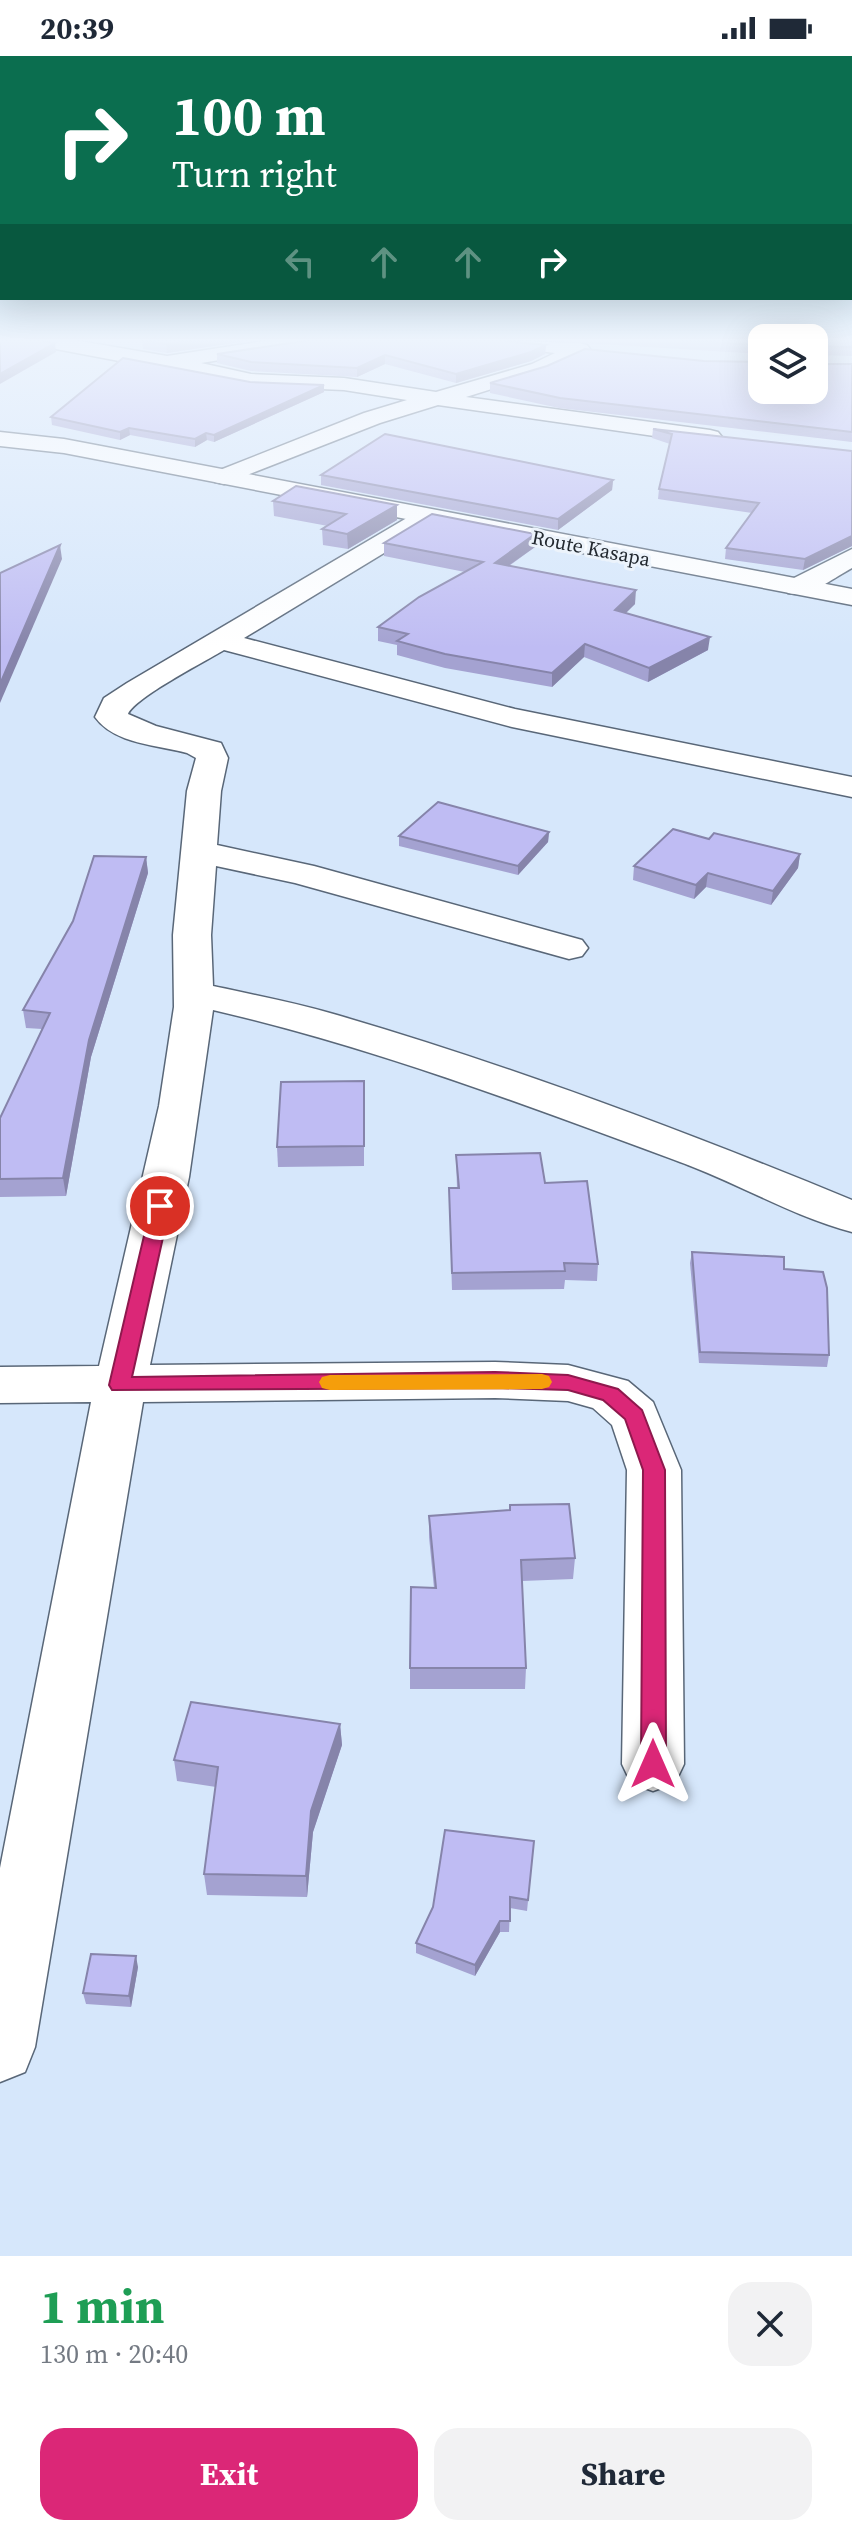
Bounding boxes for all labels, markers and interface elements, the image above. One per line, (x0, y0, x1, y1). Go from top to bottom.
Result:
text: 20:39 (40, 8, 114, 49)
text: 100 m (172, 77, 326, 154)
icon: right (40, 88, 144, 192)
text: Turn right (172, 150, 337, 199)
icon: left (278, 240, 322, 284)
icon: ahead (362, 240, 406, 284)
icon: ahead (446, 240, 490, 284)
icon: right (530, 240, 574, 284)
map controls (748, 324, 828, 404)
button: layers (748, 324, 828, 404)
street label: Route Kasapa (529, 523, 653, 573)
pin (126, 1172, 194, 1240)
icon: arrive (138, 1184, 182, 1228)
position arrow (611, 1722, 695, 1806)
text: 1 min (40, 2273, 165, 2339)
button: close (728, 2282, 812, 2366)
text: 130 m · 20:40 (40, 2336, 188, 2372)
button: Exit (40, 2428, 418, 2520)
button: Share (434, 2428, 812, 2520)

